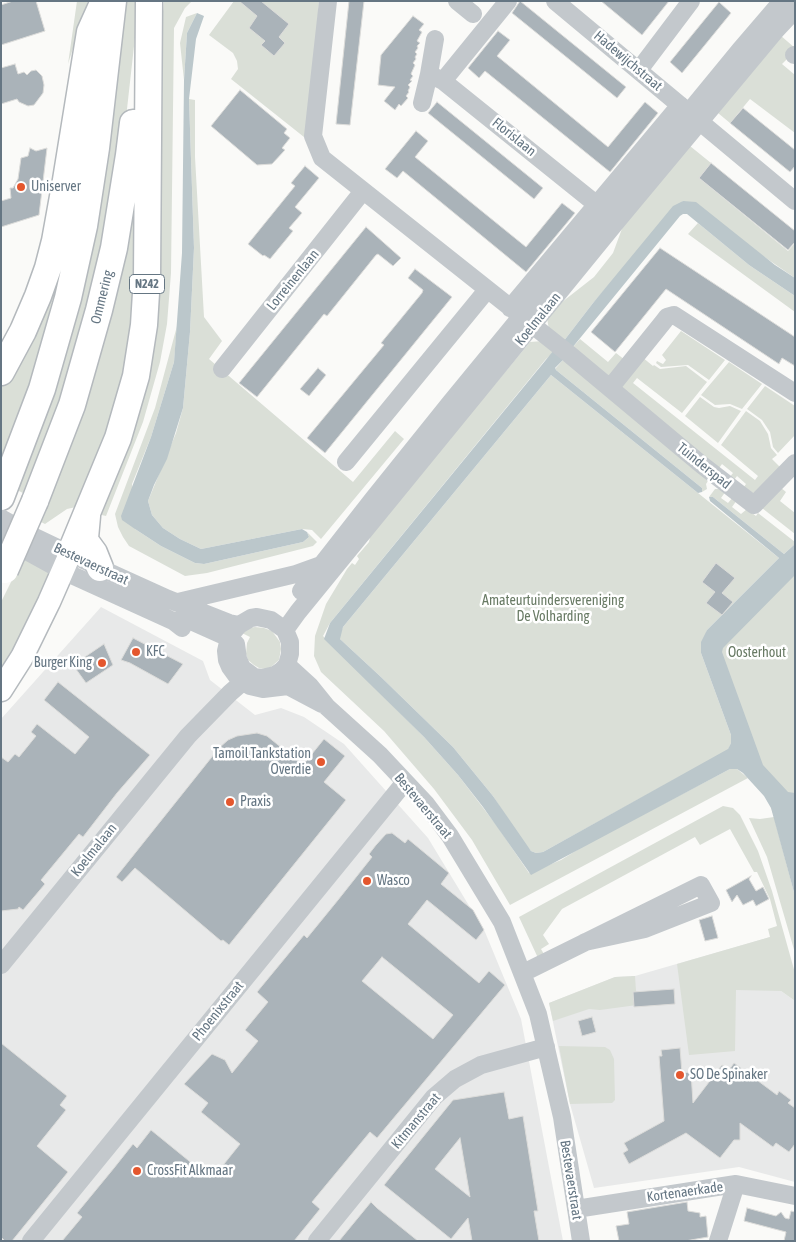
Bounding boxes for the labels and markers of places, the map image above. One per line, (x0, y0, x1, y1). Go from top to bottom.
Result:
place label: Uniserver (31, 179, 81, 195)
marker: Uniserver (15, 181, 27, 193)
place label: KFC (146, 644, 165, 660)
marker: KFC (130, 646, 142, 658)
place label: Burger King (34, 655, 92, 671)
marker: Burger King (96, 657, 108, 669)
place label: Tamoil Tankstation Overdie (213, 746, 311, 779)
marker: Tamoil Tankstation Overdie (315, 756, 327, 768)
place label: Praxis (240, 794, 271, 810)
marker: Praxis (224, 796, 236, 808)
place label: Wasco (377, 873, 410, 889)
marker: Wasco (361, 875, 373, 887)
place label: SO De Spinaker (690, 1067, 767, 1083)
marker: SO De Spinaker (674, 1069, 686, 1081)
place label: CrossFit Alkmaar (147, 1163, 233, 1179)
marker: CrossFit Alkmaar (131, 1165, 143, 1177)

